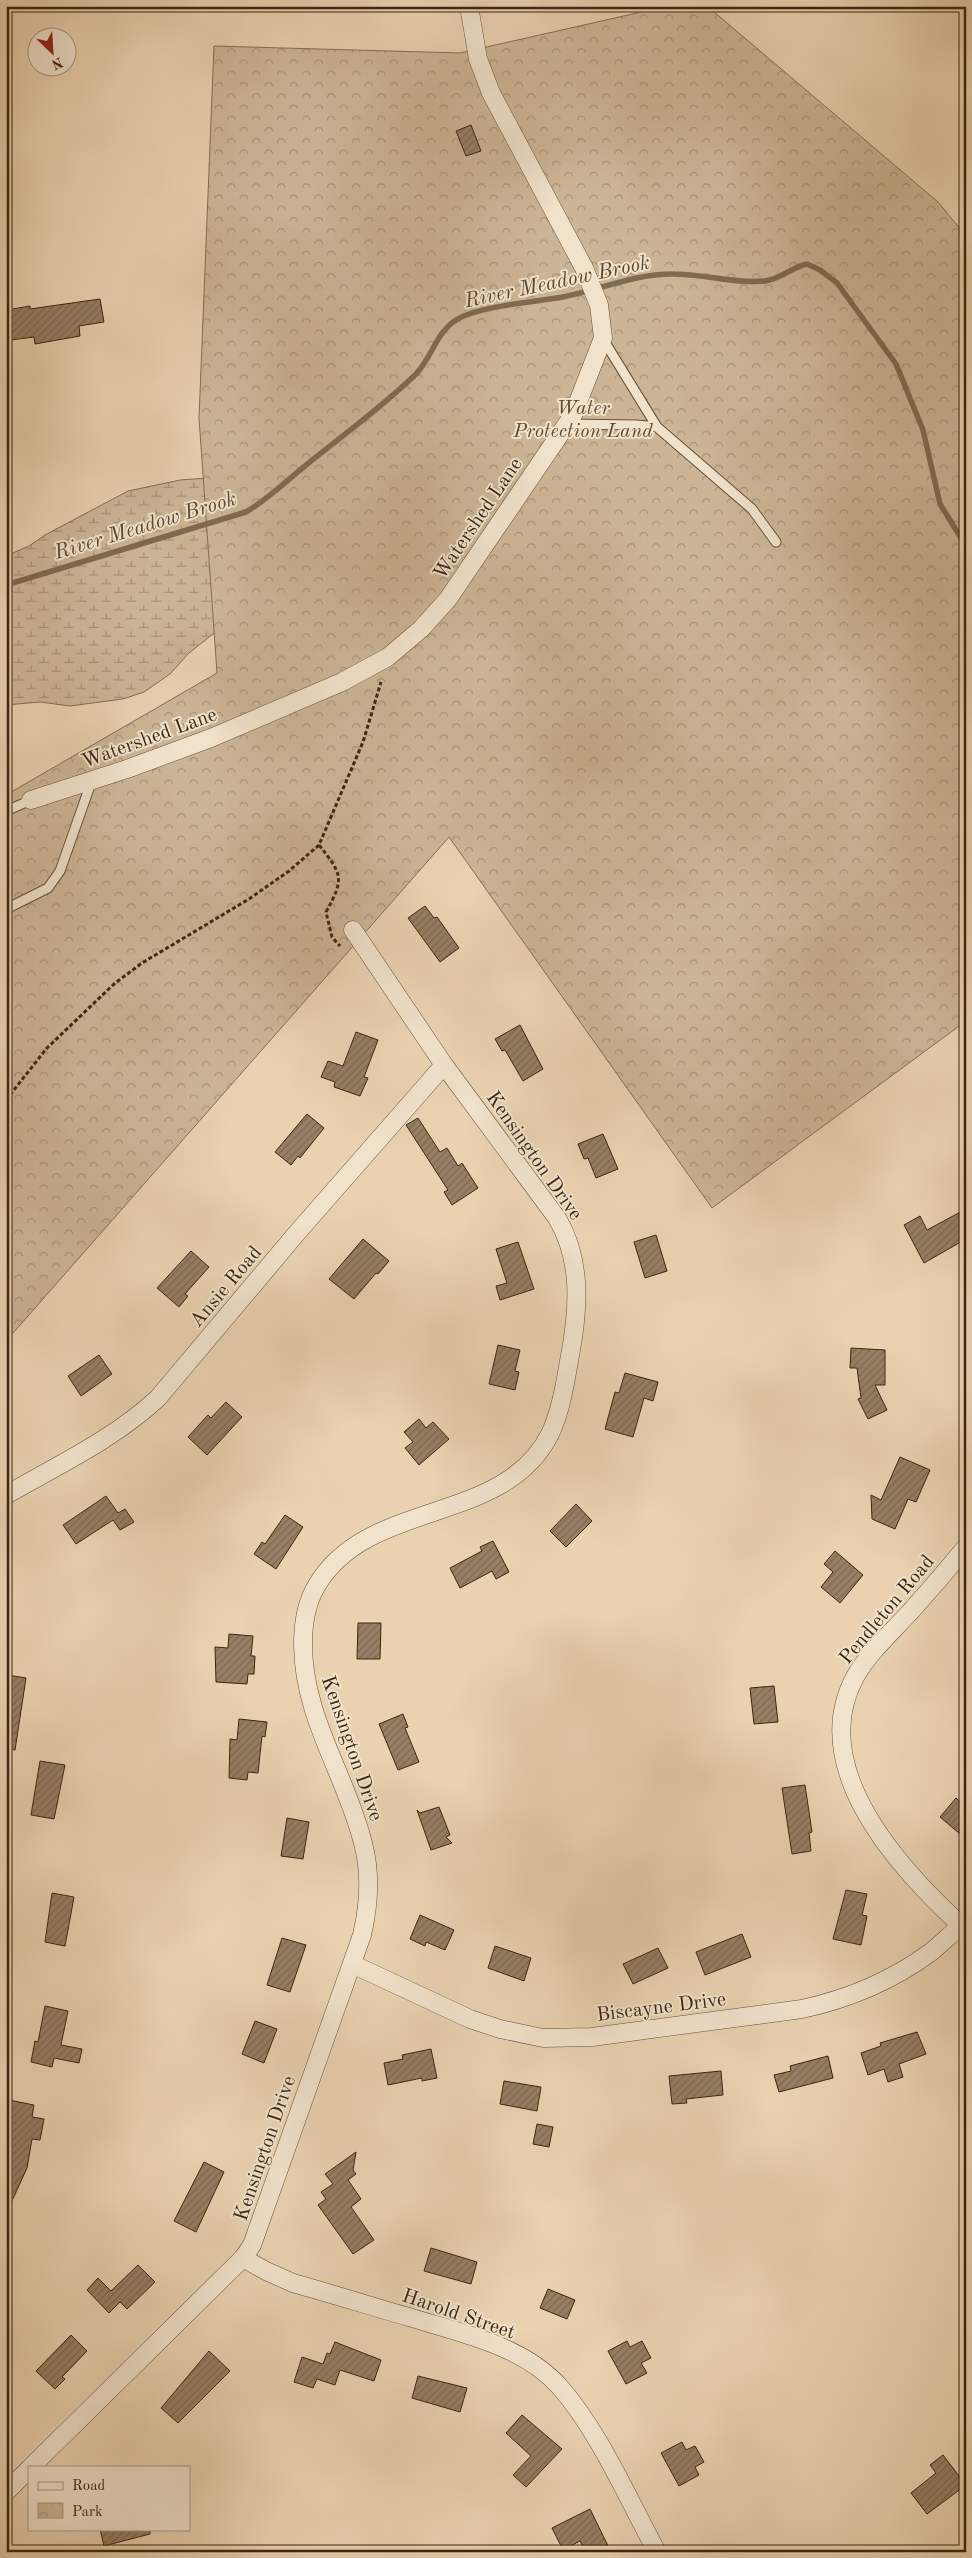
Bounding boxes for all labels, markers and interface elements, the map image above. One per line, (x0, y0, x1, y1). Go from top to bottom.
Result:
north arrow (28, 28, 78, 78)
text: N (49, 54, 65, 72)
water label: River Meadow Brook (462, 253, 652, 313)
park label: Water Protection Land (512, 399, 653, 442)
street label: Watershed Lane (431, 455, 527, 584)
water label: River Meadow Brook (51, 489, 239, 564)
street label: Watershed Lane (79, 705, 220, 773)
street label: Kensington Drive (482, 1088, 585, 1224)
street label: Ansie Road (187, 1243, 266, 1332)
street label: Pendleton Road (836, 1552, 939, 1669)
street label: Kensington Drive (317, 1673, 385, 1824)
street label: Biscayne Drive (595, 1990, 727, 2026)
street label: Kensington Drive (232, 2073, 300, 2224)
street label: Harold Street (399, 2286, 517, 2344)
legend (28, 2466, 190, 2530)
text: Road (72, 2479, 106, 2494)
text: Park (72, 2505, 103, 2520)

